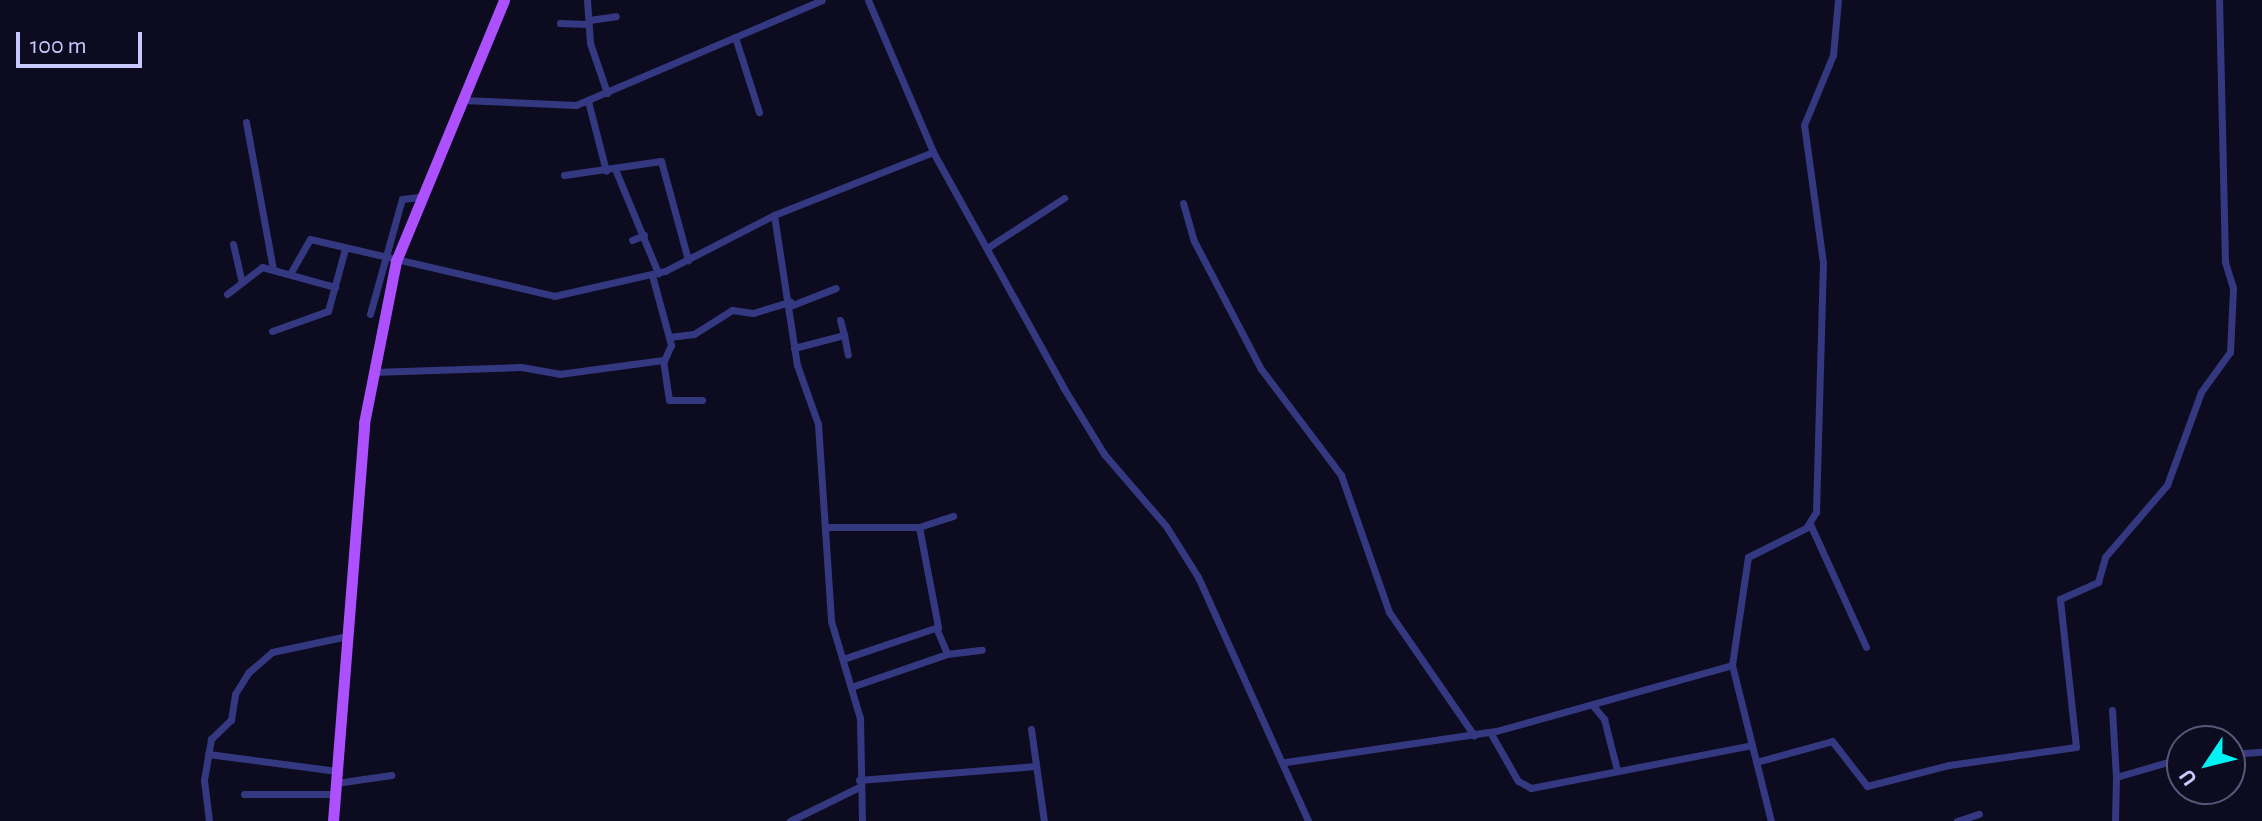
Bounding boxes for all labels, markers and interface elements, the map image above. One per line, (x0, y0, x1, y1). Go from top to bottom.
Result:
scale bar (20, 16, 146, 66)
text: 100 m (30, 34, 87, 58)
north arrow (2166, 725, 2246, 805)
text: U (2175, 766, 2201, 790)

